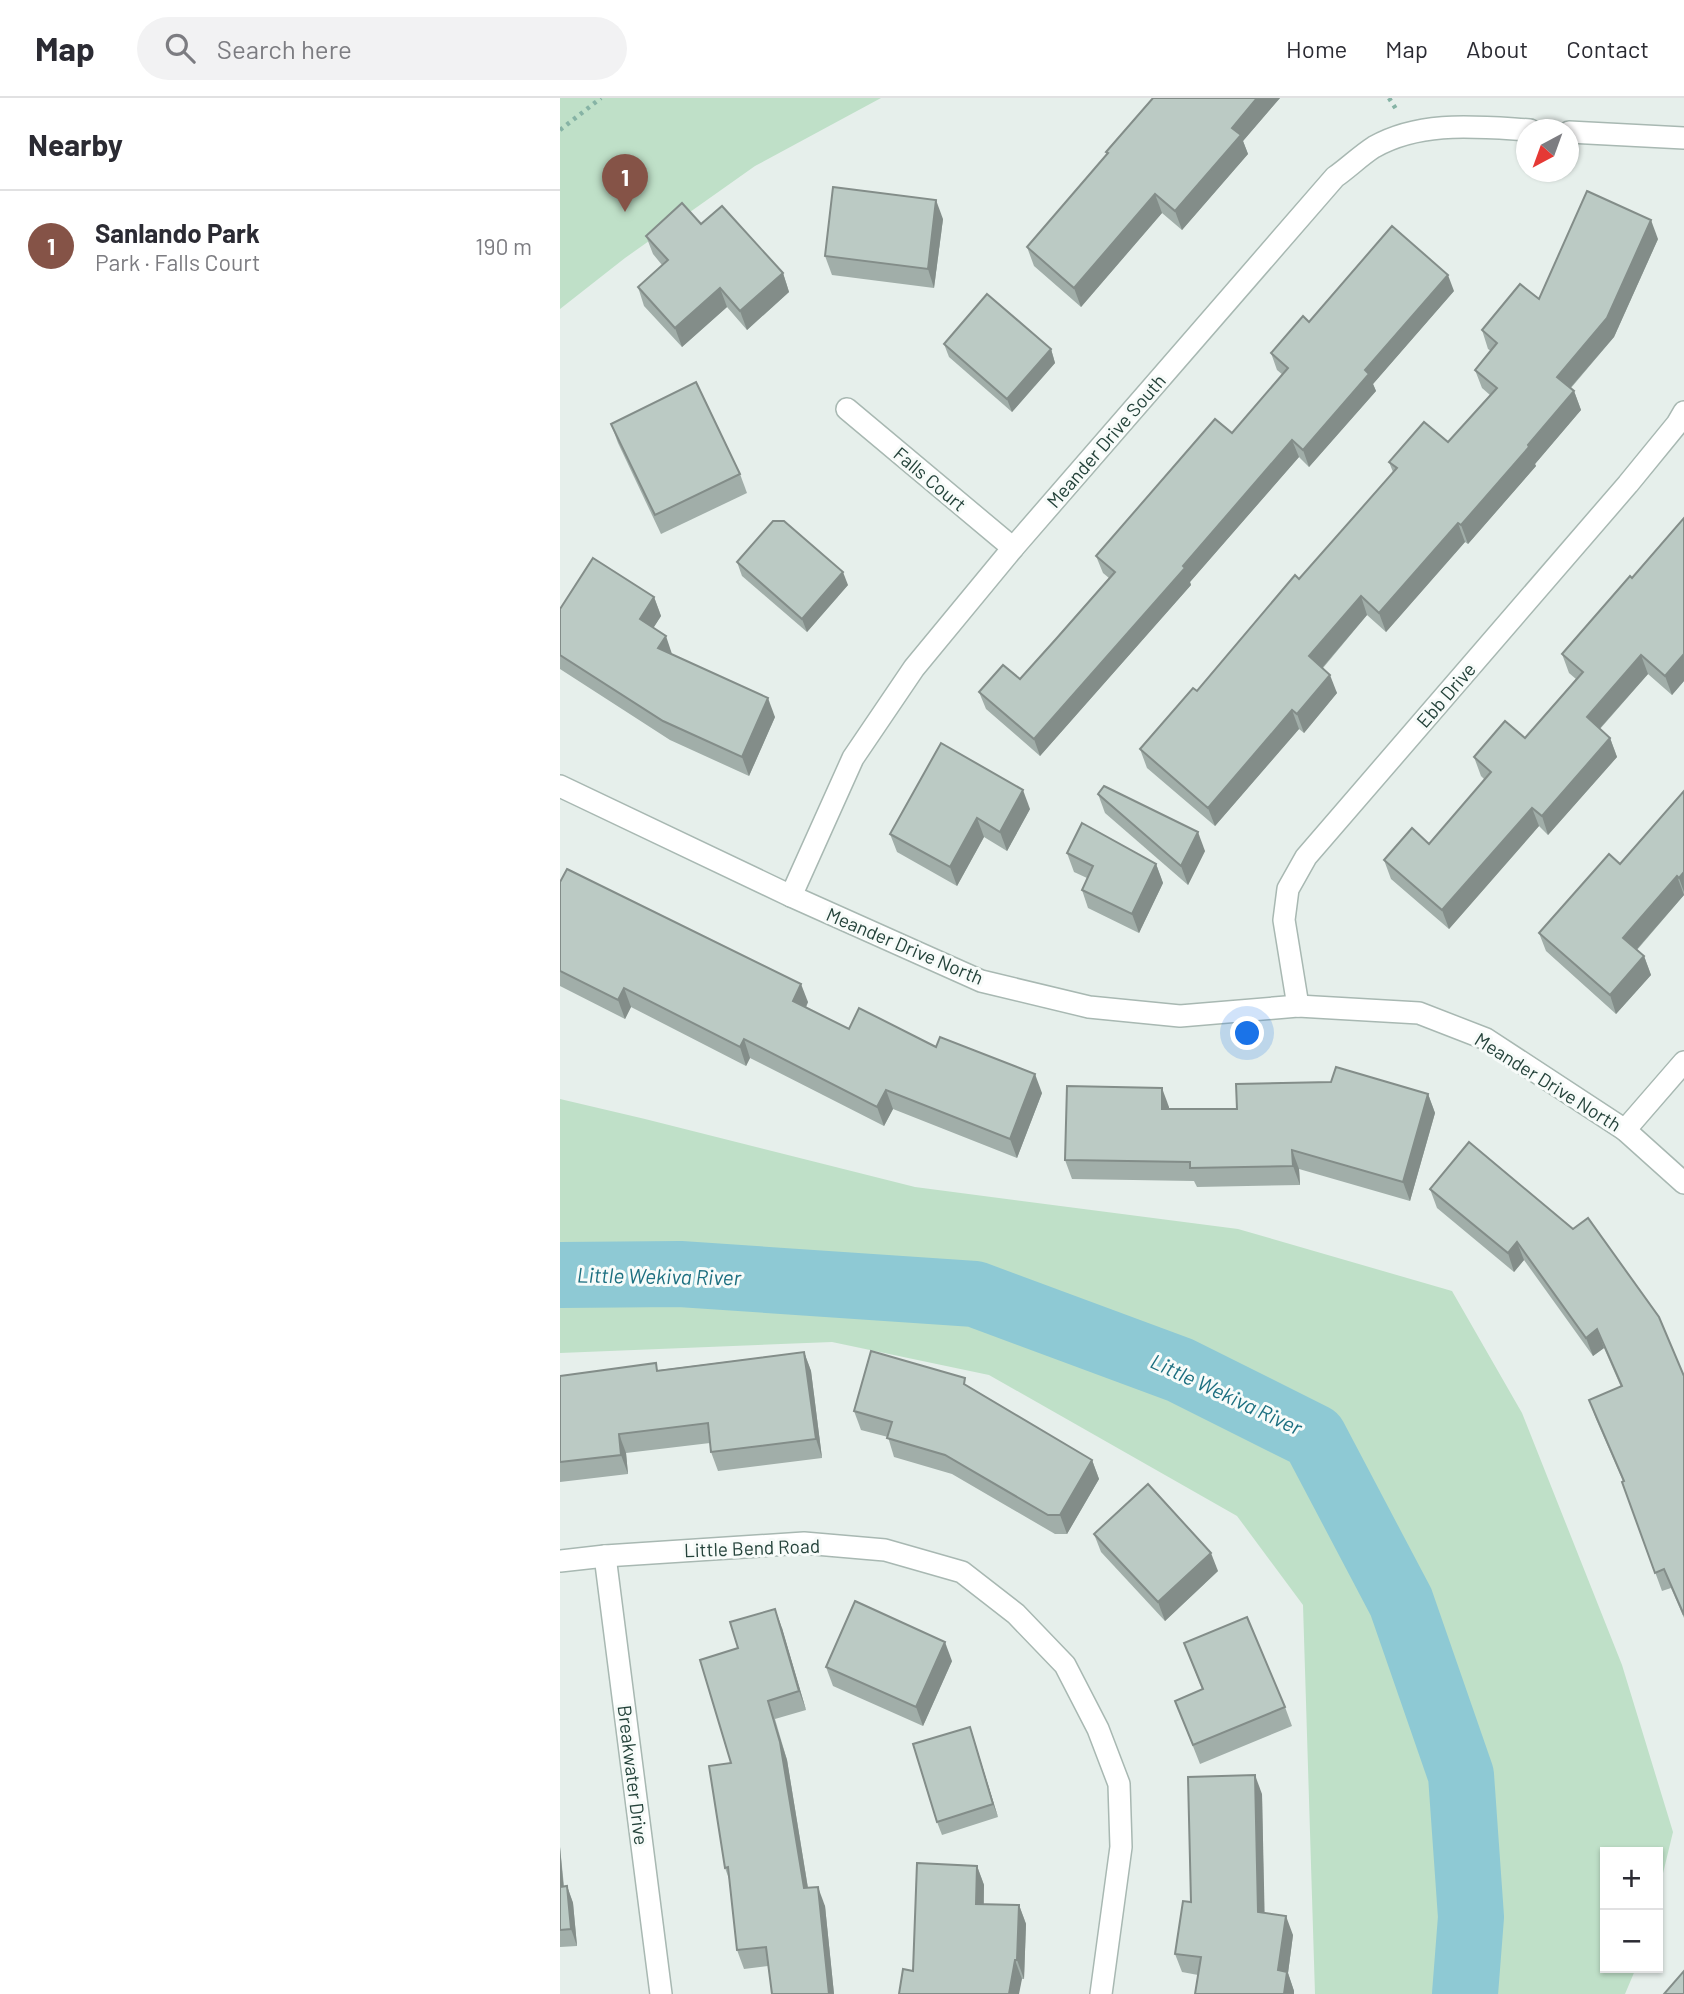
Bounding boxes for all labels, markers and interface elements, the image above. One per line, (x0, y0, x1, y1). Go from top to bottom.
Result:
search box (137, 17, 627, 80)
text: Map (35, 28, 95, 68)
icon: search (161, 29, 199, 67)
text: Search here (217, 33, 352, 64)
text: Home (1286, 34, 1347, 63)
text: Map (1385, 34, 1428, 63)
text: About (1466, 34, 1528, 63)
text: Contact (1566, 34, 1649, 63)
north arrow (1516, 119, 1579, 182)
text: Nearby (28, 126, 123, 162)
pin: 1 (602, 154, 648, 212)
text: Sanlando Park (95, 217, 260, 248)
text: 1 (47, 232, 55, 260)
text: 190 m (475, 232, 532, 260)
text: Park · Falls Court (95, 248, 260, 276)
street label: Meander Drive South (1041, 369, 1170, 512)
street label: Falls Court (889, 442, 971, 516)
street label: Ebb Drive (1411, 658, 1480, 732)
street label: Meander Drive North (823, 902, 987, 989)
your location (1230, 1016, 1264, 1050)
street label: Meander Drive North (1471, 1027, 1626, 1136)
water label: Little Wekiva River (577, 1262, 742, 1289)
water label: Little Wekiva River (1147, 1348, 1307, 1440)
street label: Little Bend Road (684, 1534, 820, 1561)
street label: Breakwater Drive (613, 1704, 653, 1846)
map controls (1600, 1847, 1663, 1973)
button: + (1600, 1847, 1663, 1910)
button: − (1600, 1910, 1663, 1973)

